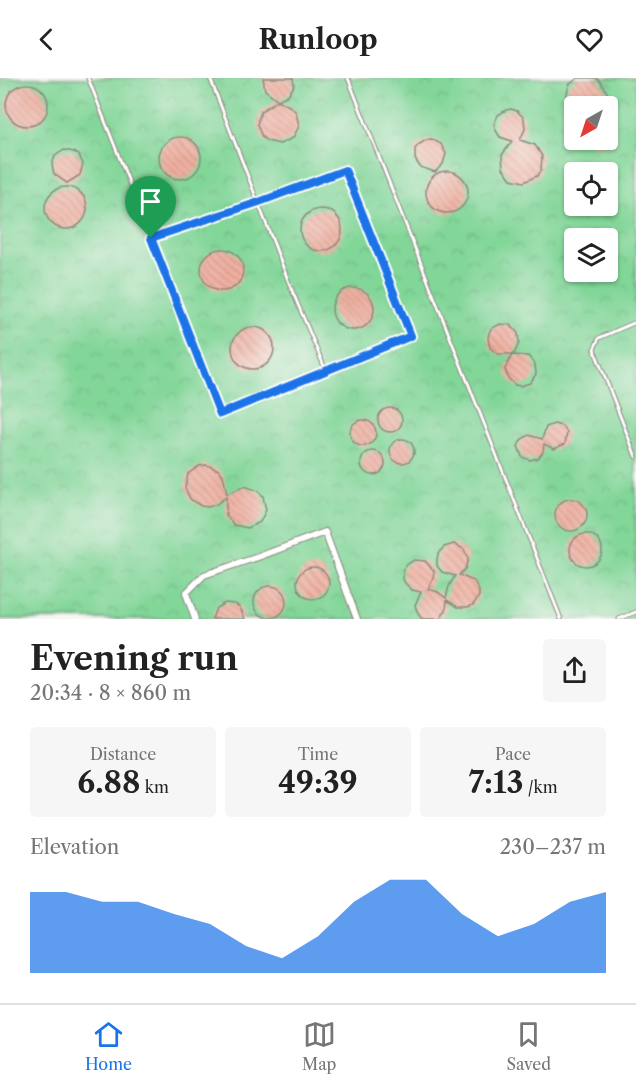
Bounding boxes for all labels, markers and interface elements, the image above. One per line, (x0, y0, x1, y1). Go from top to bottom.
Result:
icon: back (30, 23, 63, 56)
text: Runloop (258, 23, 378, 56)
icon: heart (573, 23, 606, 56)
north arrow (564, 96, 618, 150)
map controls (564, 96, 618, 282)
button: locate (564, 162, 618, 216)
pin (125, 176, 176, 238)
icon: arrive (134, 185, 167, 218)
button: layers (564, 228, 618, 282)
text: Evening run (30, 638, 238, 679)
button: share (543, 639, 606, 702)
text: 20:34 · 8 × 860 m (30, 681, 191, 705)
text: Distance (90, 744, 156, 764)
text: Time (298, 744, 338, 764)
text: Pace (495, 744, 531, 764)
text: 6.88 (77, 764, 140, 801)
text: 49:39 (278, 764, 358, 801)
text: 7:13 (468, 764, 523, 801)
text: km (140, 777, 169, 797)
text: /km (523, 777, 558, 797)
text: Elevation (30, 835, 119, 859)
text: 230–237 m (500, 835, 606, 859)
tab: Home (85, 1018, 132, 1074)
tab: Map (302, 1018, 336, 1074)
tab: Saved (507, 1018, 551, 1074)

